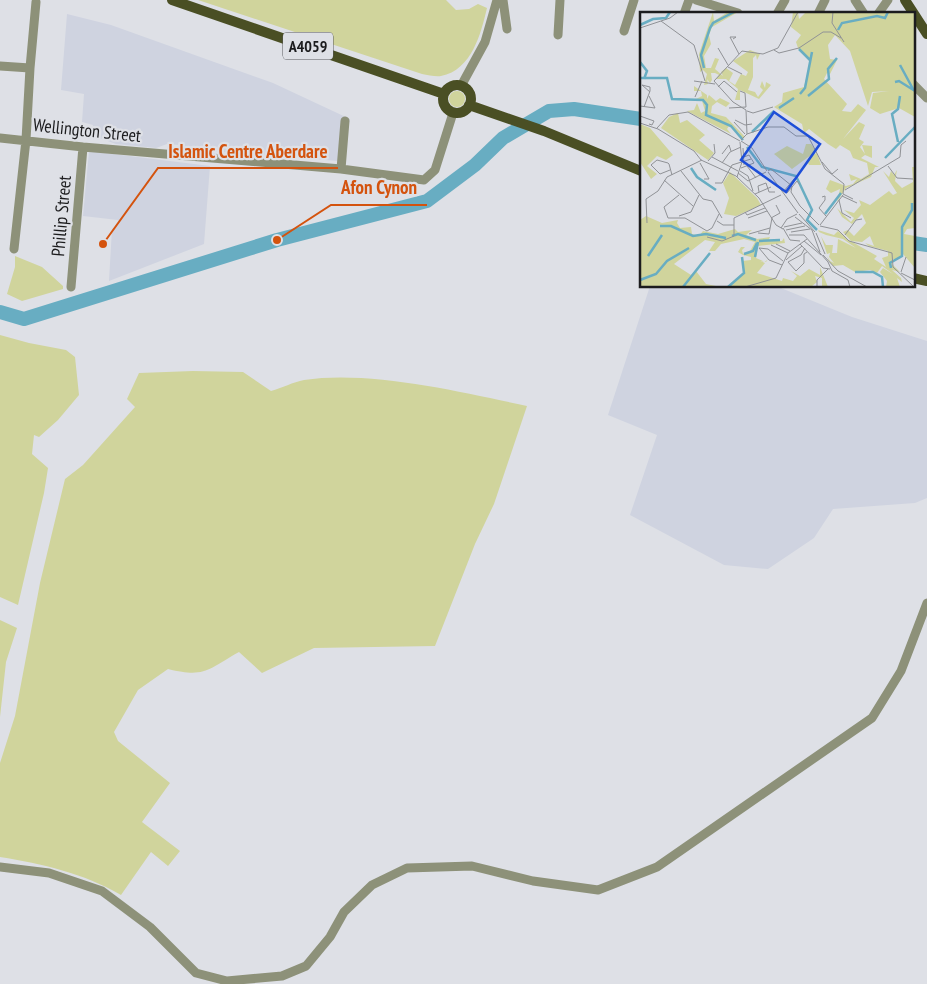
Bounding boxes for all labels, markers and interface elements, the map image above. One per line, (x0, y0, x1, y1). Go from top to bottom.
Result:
inset map (640, 12, 914, 288)
road number: A4059 (283, 32, 333, 59)
street label: Wellington Street (32, 113, 142, 147)
callout: Islamic Centre Aberdare (158, 134, 338, 168)
text: Islamic Centre Aberdare (168, 139, 328, 163)
callout: Afon Cynon (331, 171, 427, 205)
street label: Phillip Street (46, 175, 76, 257)
text: Afon Cynon (340, 175, 417, 199)

